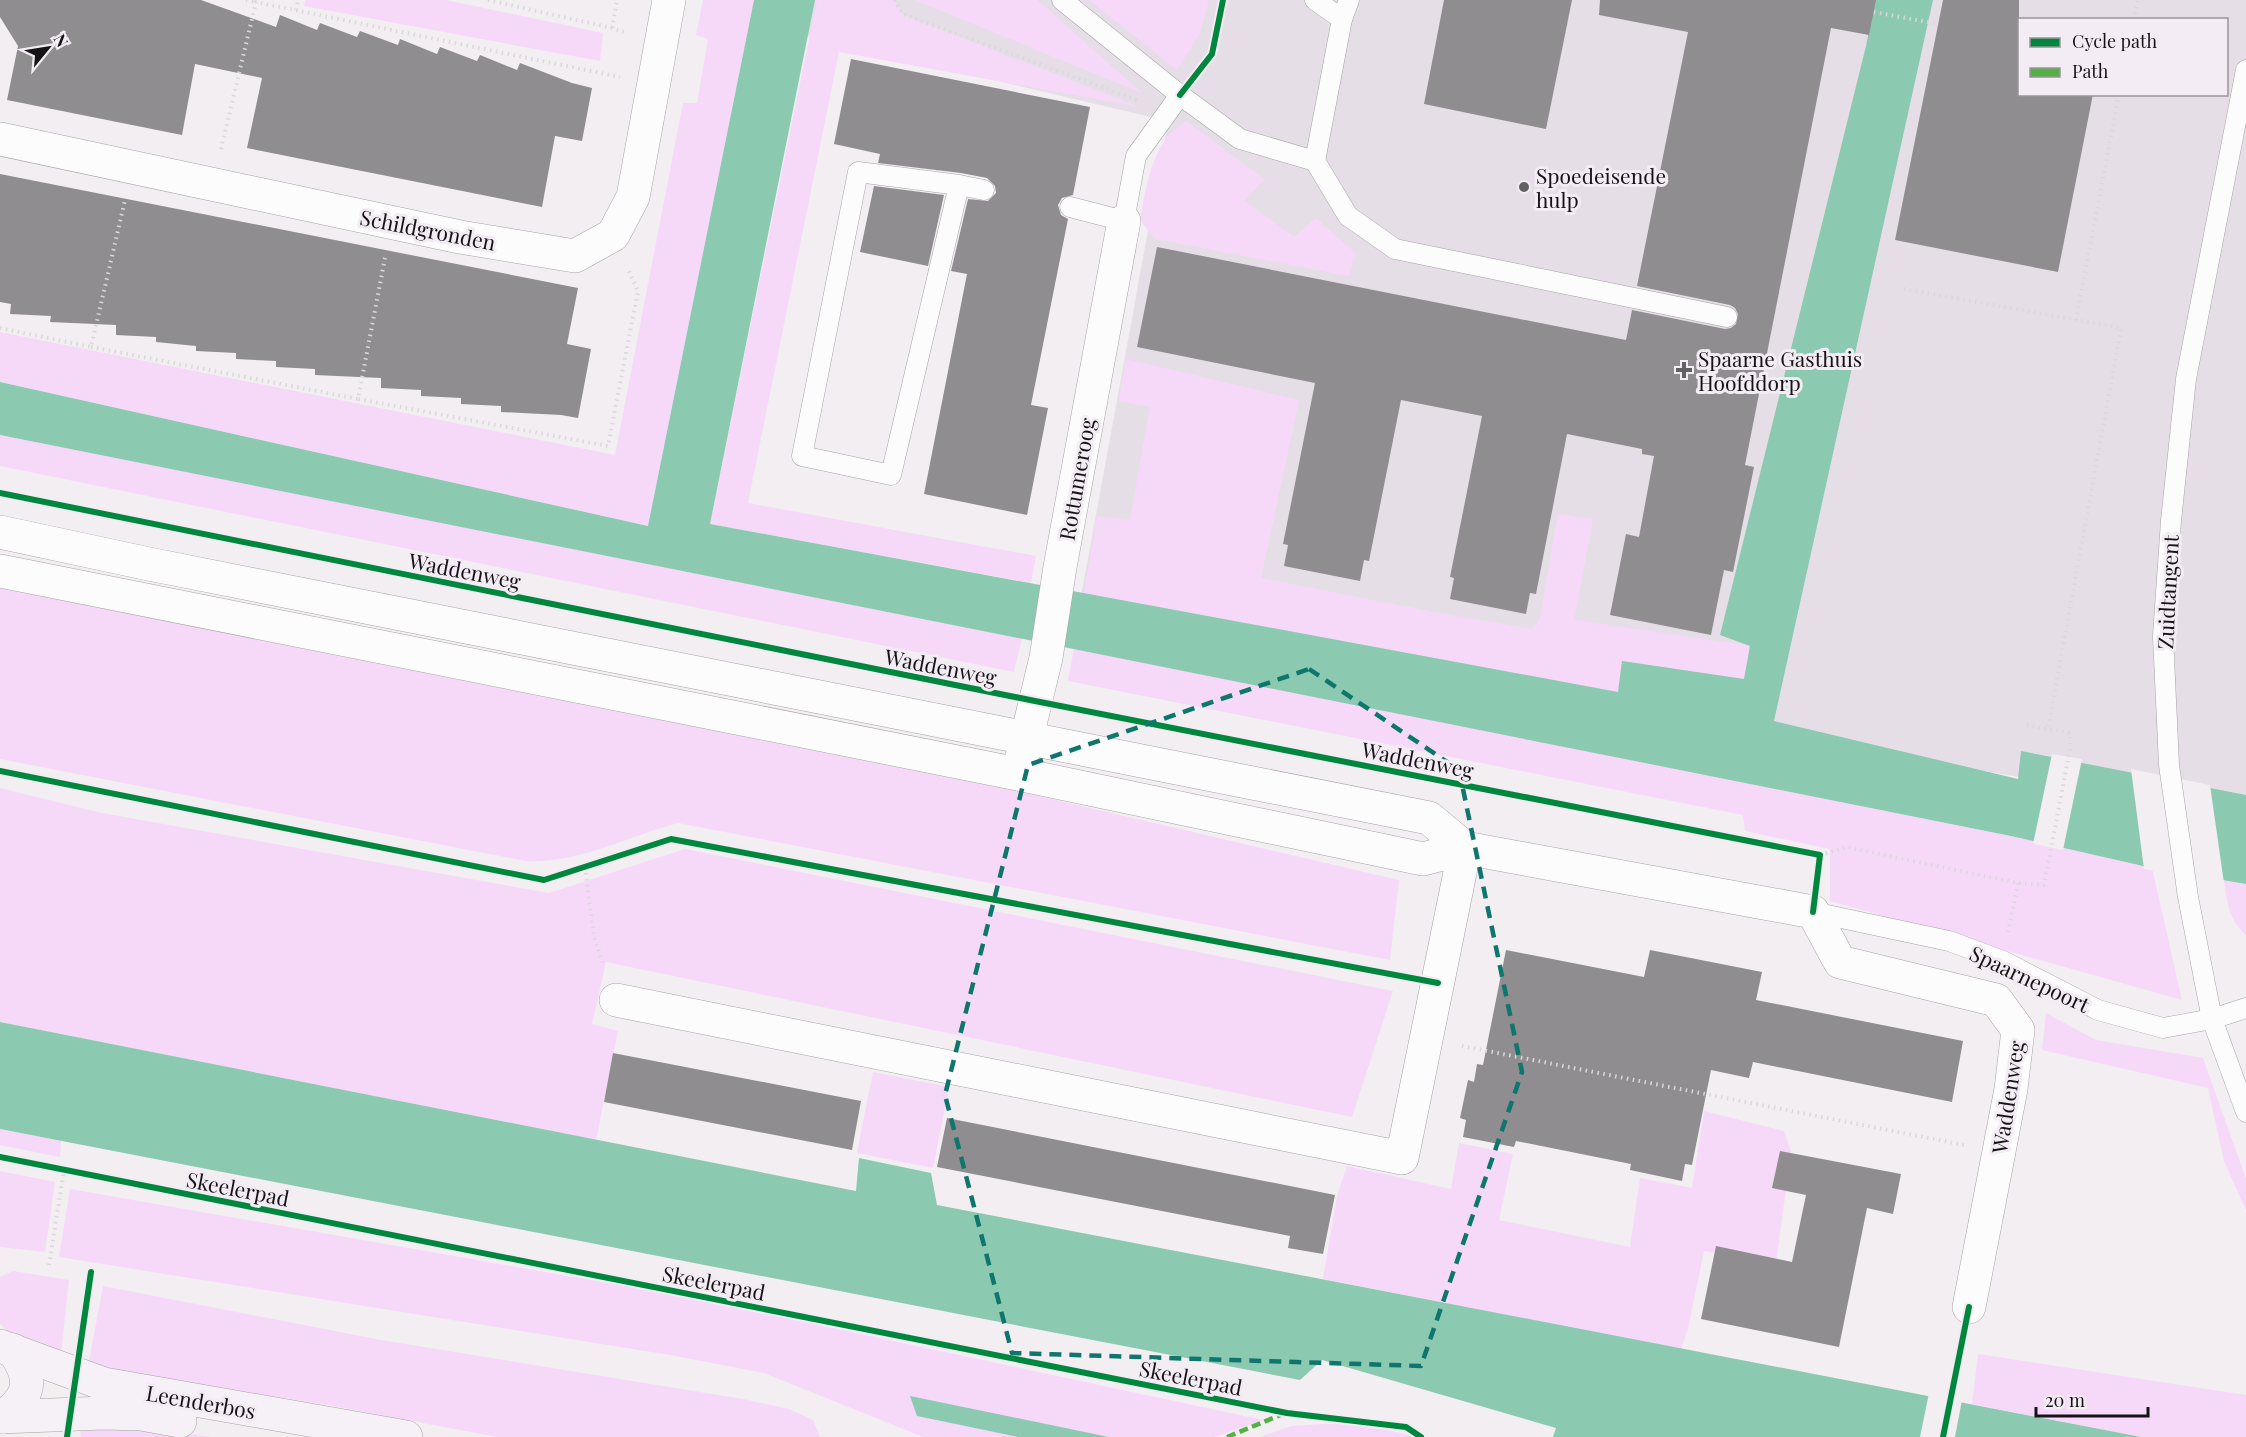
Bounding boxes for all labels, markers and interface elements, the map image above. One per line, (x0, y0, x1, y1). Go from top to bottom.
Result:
north arrow (18, 18, 78, 78)
legend (2018, 18, 2228, 96)
text: Cycle path (2072, 29, 2157, 53)
text: N (49, 30, 74, 51)
text: Path (2072, 59, 2109, 83)
place label: Spoedeisende hulp (1536, 161, 1666, 213)
marker: Spoedeisende hulp (1517, 180, 1531, 194)
street label: Schildgronden (358, 202, 499, 256)
place label: Spaarne Gasthuis Hoofddorp (1698, 344, 1862, 396)
marker: Spaarne Gasthuis Hoofddorp (1675, 361, 1693, 379)
street label: Rottumeroog (1051, 416, 1101, 542)
street label: Zuidtangent (2150, 533, 2184, 650)
street label: Waddenweg (406, 545, 523, 595)
street label: Waddenweg (882, 641, 999, 691)
street label: Waddenweg (1359, 734, 1476, 784)
street label: Spaarnepoort (1966, 938, 2095, 1018)
street label: Waddenweg (1984, 1039, 2030, 1156)
street label: Skeelerpad (184, 1164, 292, 1212)
street label: Skeelerpad (660, 1258, 768, 1306)
street label: Skeelerpad (1137, 1353, 1245, 1401)
street label: Leenderbos (144, 1378, 258, 1424)
scale bar (2036, 1380, 2148, 1418)
text: 20 m (2045, 1388, 2085, 1412)

